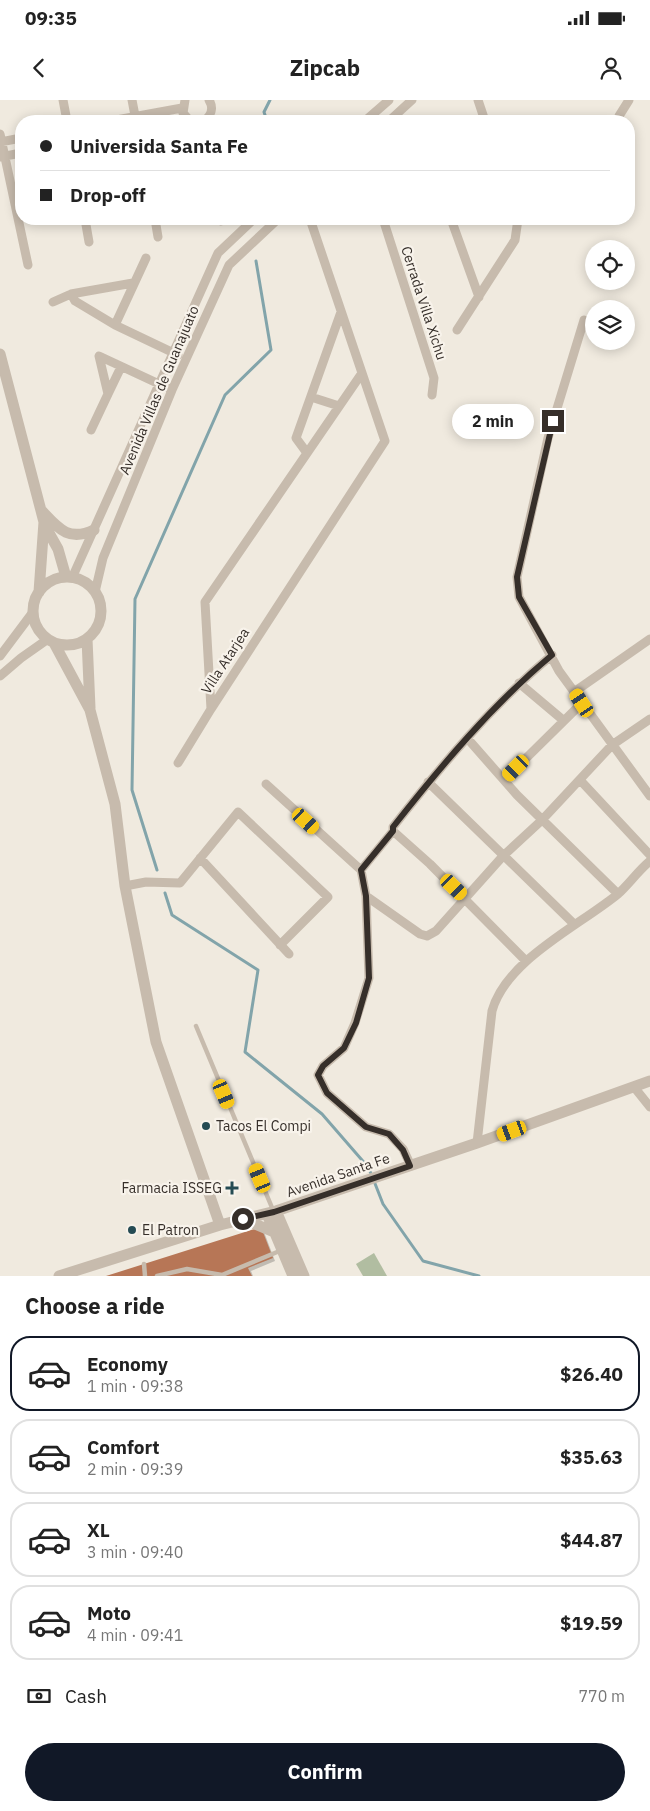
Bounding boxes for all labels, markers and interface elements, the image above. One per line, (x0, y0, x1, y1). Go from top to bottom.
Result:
text: 09:35 (25, 6, 77, 30)
text: Zipcab (290, 53, 360, 82)
icon: back (25, 54, 53, 82)
icon: person (597, 54, 625, 82)
text: Universida Santa Fe (70, 134, 248, 158)
text: Drop-off (70, 183, 146, 207)
map controls (585, 240, 635, 350)
button: locate (585, 240, 635, 290)
street label: Cerrada Villa Xichu (397, 244, 451, 362)
button: layers (585, 300, 635, 350)
street label: Avenida Villas de Guanajuato (115, 303, 203, 477)
callout: 2 min (453, 404, 536, 438)
route end (542, 410, 564, 432)
text: 2 min (472, 411, 514, 431)
street label: Villa Atarjea (197, 624, 253, 698)
car (567, 686, 596, 720)
car (500, 752, 531, 784)
car (289, 805, 322, 837)
car (437, 871, 470, 903)
car (211, 1077, 236, 1111)
place label: Tacos El Compi (216, 1117, 311, 1135)
car (495, 1119, 528, 1143)
marker: Tacos El Compi (200, 1120, 212, 1132)
street label: Avenida Santa Fe (284, 1149, 392, 1201)
car (247, 1161, 272, 1195)
place label: Farmacia ISSEG (121, 1179, 222, 1197)
marker: Farmacia ISSEG (226, 1182, 238, 1194)
route start (232, 1208, 254, 1230)
place label: El Patron (142, 1221, 199, 1239)
marker: El Patron (126, 1224, 138, 1236)
text: Choose a ride (25, 1291, 165, 1320)
icon: car (27, 1351, 72, 1396)
text: Economy (87, 1352, 168, 1376)
text: $26.40 (560, 1362, 623, 1386)
text: 1 min · 09:38 (87, 1376, 183, 1396)
icon: car (27, 1434, 72, 1479)
text: Comfort (87, 1435, 160, 1459)
text: $35.63 (560, 1445, 623, 1469)
text: 2 min · 09:39 (87, 1459, 183, 1479)
icon: car (27, 1517, 72, 1562)
text: XL (87, 1518, 110, 1542)
text: $44.87 (560, 1528, 623, 1552)
text: 3 min · 09:40 (87, 1542, 183, 1562)
icon: car (27, 1600, 72, 1645)
text: Moto (87, 1601, 131, 1625)
text: $19.59 (560, 1611, 623, 1635)
text: 4 min · 09:41 (87, 1625, 183, 1645)
icon: cash (25, 1682, 53, 1710)
text: Cash (65, 1684, 107, 1708)
text: 770 m (578, 1686, 625, 1706)
button: Confirm (25, 1743, 625, 1801)

